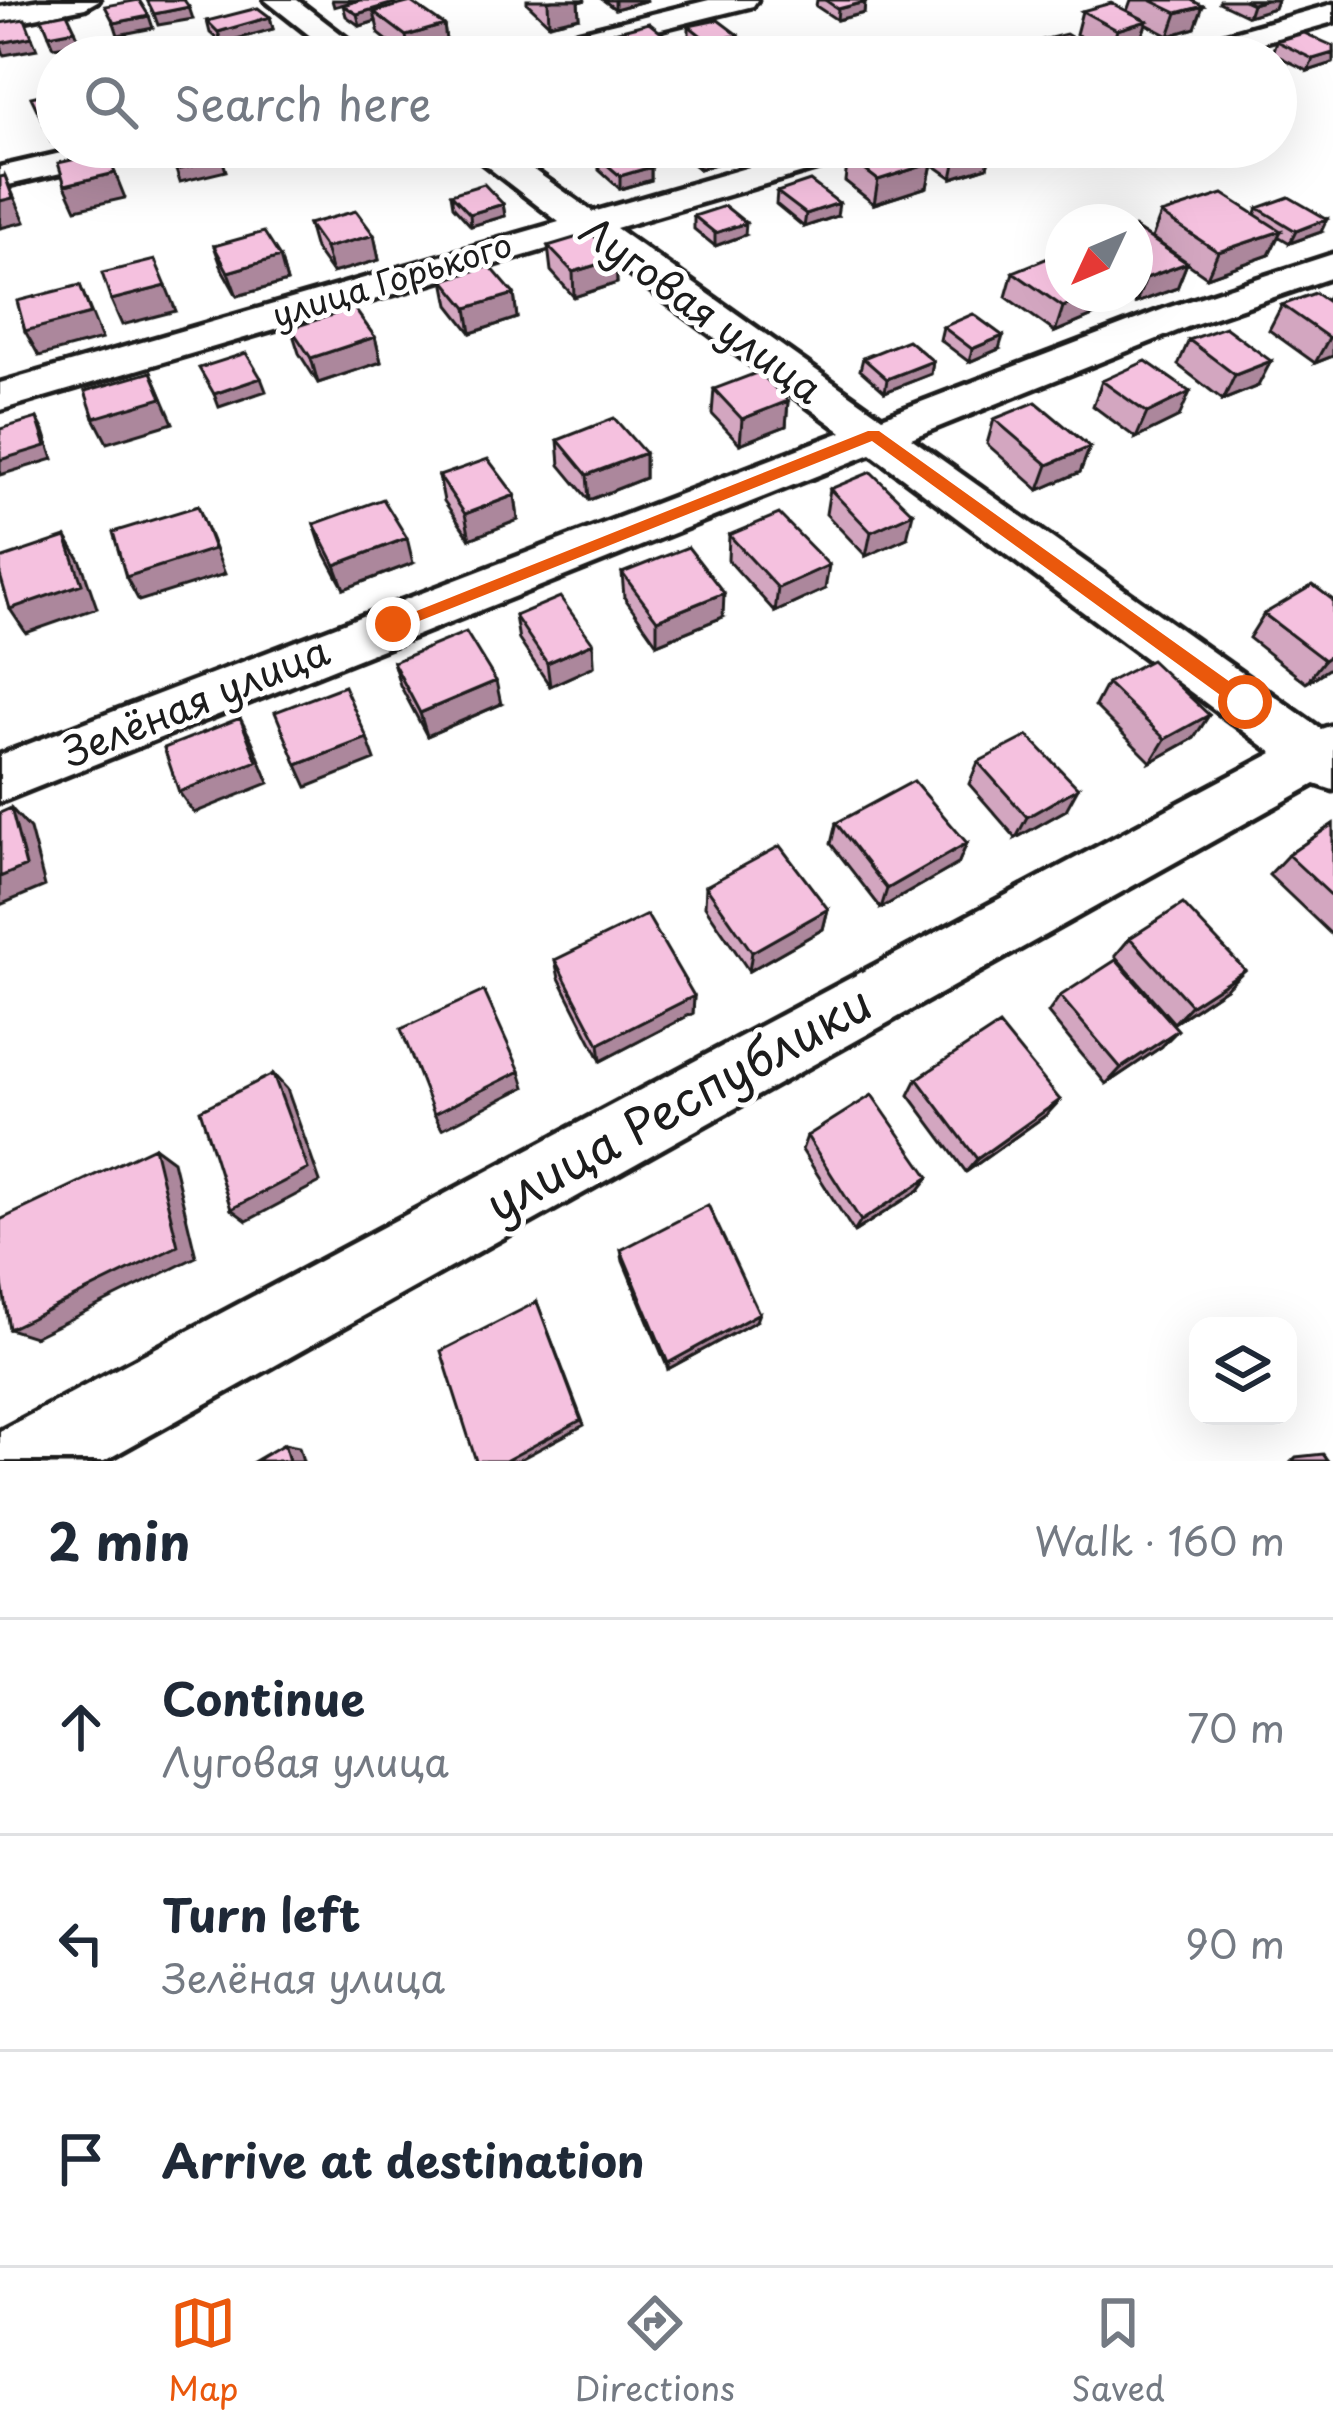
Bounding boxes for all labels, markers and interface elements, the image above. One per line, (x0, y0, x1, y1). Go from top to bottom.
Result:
search box (36, 36, 1297, 168)
text: Search here (174, 68, 431, 136)
icon: search (78, 69, 144, 135)
street label: Луговая улица (569, 200, 836, 416)
north arrow (1045, 204, 1153, 312)
street label: улица Горького (265, 218, 518, 338)
route end (366, 597, 420, 651)
street label: Зелёная улица (53, 619, 338, 780)
route start (1218, 675, 1272, 729)
street label: улица Республики (471, 965, 884, 1238)
map controls (1189, 1317, 1297, 1425)
button: layers (1189, 1317, 1297, 1425)
text: 2 min (48, 1501, 190, 1578)
text: Walk · 160 m (1035, 1510, 1285, 1569)
text: Continue (162, 1663, 365, 1731)
icon: ahead (48, 1694, 114, 1760)
text: 70 m (1187, 1697, 1285, 1756)
text: Луговая улица (162, 1731, 449, 1790)
text: Turn left (162, 1879, 361, 1947)
icon: left (48, 1910, 114, 1976)
text: 90 m (1185, 1913, 1285, 1972)
text: Зелёная улица (162, 1947, 445, 2006)
text: Arrive at destination (162, 2125, 645, 2193)
icon: arrive (48, 2126, 114, 2192)
tab: Map (168, 2290, 239, 2412)
tab: Directions (575, 2290, 735, 2412)
tab: Saved (1071, 2290, 1165, 2412)

